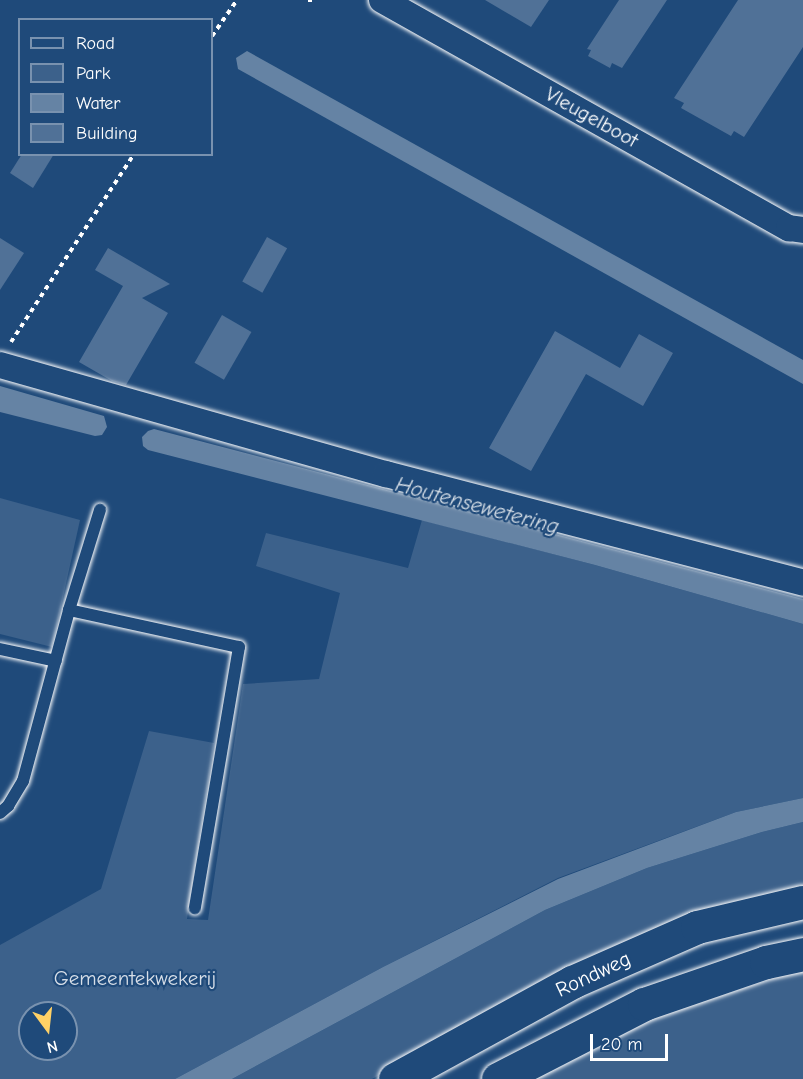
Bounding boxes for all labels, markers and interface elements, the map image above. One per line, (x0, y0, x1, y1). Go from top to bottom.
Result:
legend (18, 18, 213, 156)
text: Road (76, 33, 115, 54)
text: Park (76, 63, 110, 84)
street label: Vleugelboot (541, 81, 643, 153)
text: Water (76, 93, 120, 114)
text: Building (76, 123, 138, 144)
water label: Houtensewetering (392, 471, 562, 541)
street label: Rondweg (551, 946, 635, 1002)
park label: Gemeentekwekerij (54, 965, 216, 991)
north arrow (18, 1001, 78, 1061)
scale bar (593, 1022, 671, 1060)
text: 20 m (601, 1034, 642, 1055)
text: N (45, 1036, 60, 1056)

